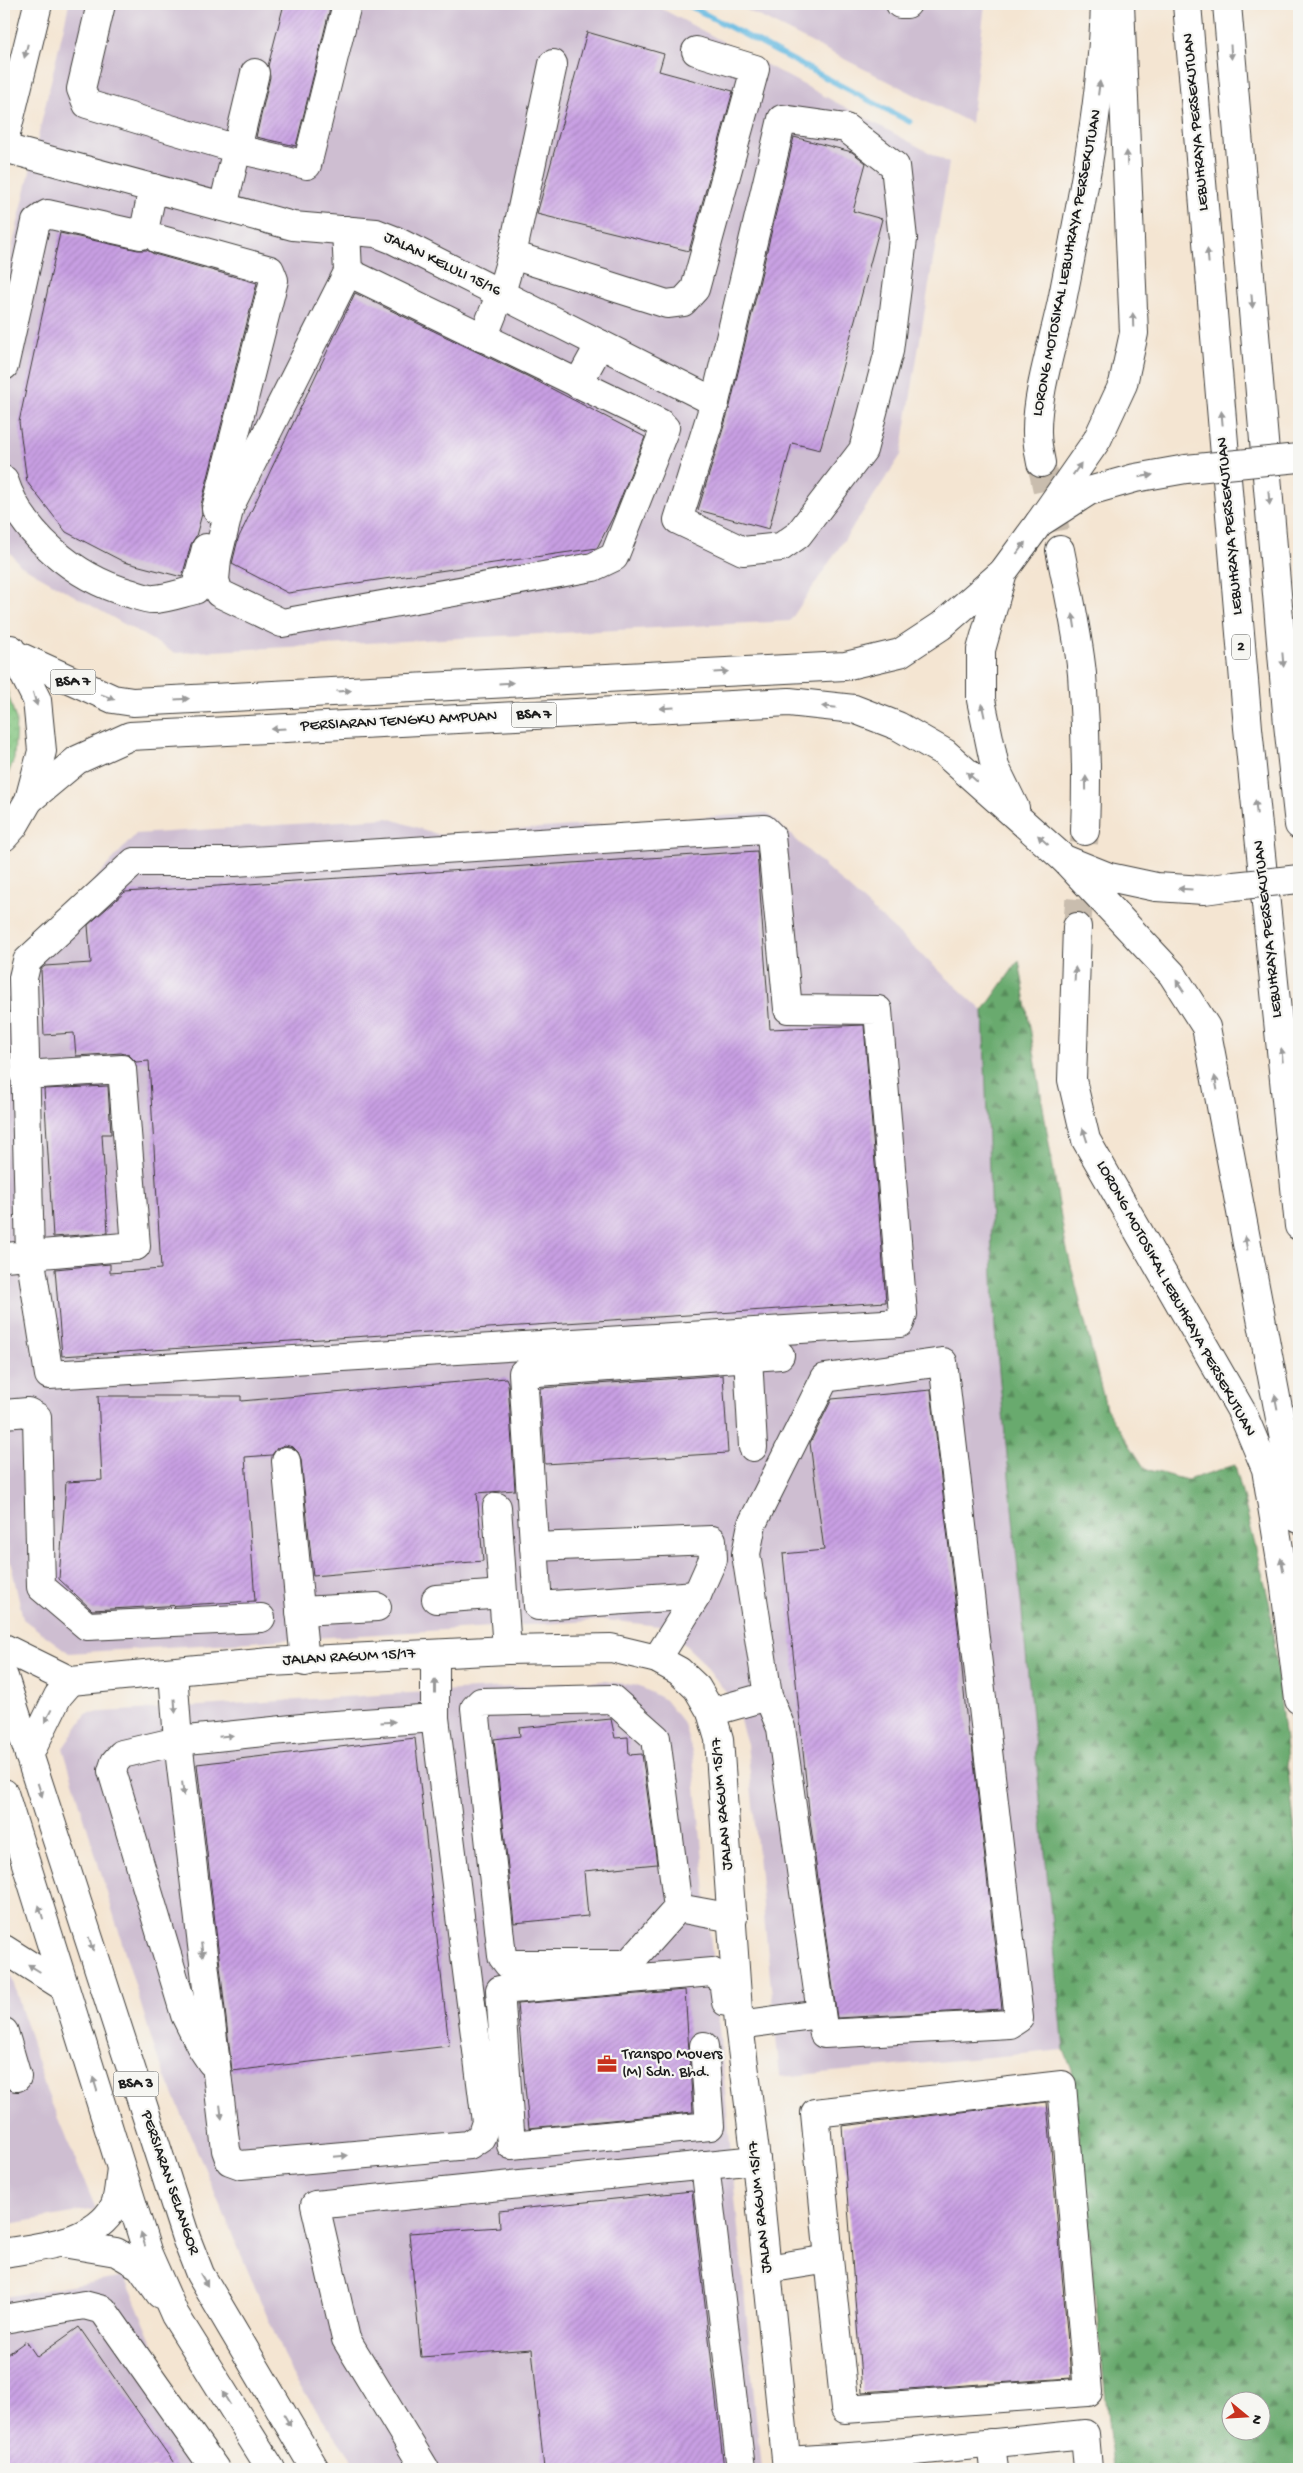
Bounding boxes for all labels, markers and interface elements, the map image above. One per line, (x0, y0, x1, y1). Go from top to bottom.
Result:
street label: LEBUHRAYA PERSEKUTUAN (1180, 32, 1214, 212)
one-way arrow (22, 44, 30, 59)
one-way arrow (1227, 45, 1235, 61)
one-way arrow (1096, 80, 1104, 96)
street label: LORONG MOTOSIKAL LEBUHRAYA PERSEKUTUAN (1029, 108, 1107, 418)
one-way arrow (1122, 149, 1130, 165)
street label: JALAN KELULI 15/16 (380, 228, 505, 302)
one-way arrow (1204, 248, 1212, 264)
one-way arrow (1248, 294, 1256, 310)
one-way arrow (1129, 312, 1137, 328)
one-way arrow (1217, 410, 1225, 426)
street label: LEBUHRAYA PERSEKUTUAN (1214, 436, 1248, 616)
one-way arrow (1072, 462, 1082, 476)
one-way arrow (1138, 471, 1154, 479)
one-way arrow (1265, 491, 1273, 507)
one-way arrow (1016, 541, 1026, 555)
one-way arrow (1069, 612, 1077, 628)
road number: 2 (1232, 634, 1250, 660)
one-way arrow (1279, 652, 1287, 668)
one-way arrow (713, 668, 729, 676)
road number: BSA 7 (50, 670, 96, 694)
one-way arrow (499, 679, 515, 687)
one-way arrow (336, 687, 352, 695)
one-way arrow (32, 692, 40, 707)
one-way arrow (100, 693, 115, 701)
one-way arrow (174, 695, 190, 703)
road number: BSA 7 (512, 702, 556, 728)
one-way arrow (979, 702, 987, 717)
one-way arrow (821, 703, 837, 711)
one-way arrow (659, 705, 675, 713)
street label: PERSIARAN TENGKU AMPUAN (299, 707, 498, 737)
one-way arrow (269, 725, 285, 733)
one-way arrow (967, 771, 979, 783)
one-way arrow (1082, 774, 1090, 790)
one-way arrow (1252, 798, 1260, 814)
one-way arrow (1037, 835, 1049, 846)
street label: LEBUHRAYA PERSEKUTUAN (1250, 839, 1288, 1019)
one-way arrow (1177, 885, 1193, 893)
one-way arrow (1071, 966, 1079, 982)
one-way arrow (1175, 979, 1184, 993)
one-way arrow (1278, 1047, 1286, 1063)
one-way arrow (1212, 1074, 1220, 1090)
one-way arrow (1081, 1127, 1089, 1142)
street label: LORONG MOTOSIKAL LEBUHRAYA PERSEKUTUAN (1091, 1158, 1259, 1440)
one-way arrow (1242, 1235, 1250, 1250)
one-way arrow (1271, 1394, 1279, 1410)
one-way arrow (1277, 1557, 1285, 1573)
street label: JALAN RAGUM 15/17 (282, 1645, 417, 1671)
one-way arrow (431, 1678, 439, 1694)
one-way arrow (172, 1698, 180, 1714)
one-way arrow (44, 1709, 52, 1724)
one-way arrow (380, 1717, 396, 1725)
one-way arrow (219, 1732, 235, 1740)
street label: JALAN RAGUM 15/17 (708, 1736, 738, 1871)
one-way arrow (179, 1781, 187, 1797)
one-way arrow (37, 1782, 45, 1797)
one-way arrow (37, 1905, 44, 1920)
one-way arrow (87, 1937, 95, 1952)
one-way arrow (198, 1943, 206, 1959)
one-way arrow (28, 1963, 41, 1973)
place label: Transpo Movers (M) Sdn. Bhd. (621, 2046, 724, 2083)
office icon: Transpo Movers (M) Sdn. Bhd. (596, 2053, 618, 2075)
road number: BSA 3 (114, 2072, 158, 2096)
one-way arrow (90, 2076, 98, 2091)
one-way arrow (217, 2104, 225, 2120)
street label: PERSIARAN SELANGOR (135, 2107, 203, 2258)
street label: JALAN RAGUM 15/17 (745, 2139, 777, 2274)
one-way arrow (333, 2152, 349, 2160)
one-way arrow (139, 2232, 147, 2247)
one-way arrow (200, 2274, 209, 2287)
north arrow (1220, 2390, 1270, 2440)
one-way arrow (222, 2392, 231, 2405)
text: N (1246, 2412, 1265, 2426)
one-way arrow (282, 2414, 291, 2427)

